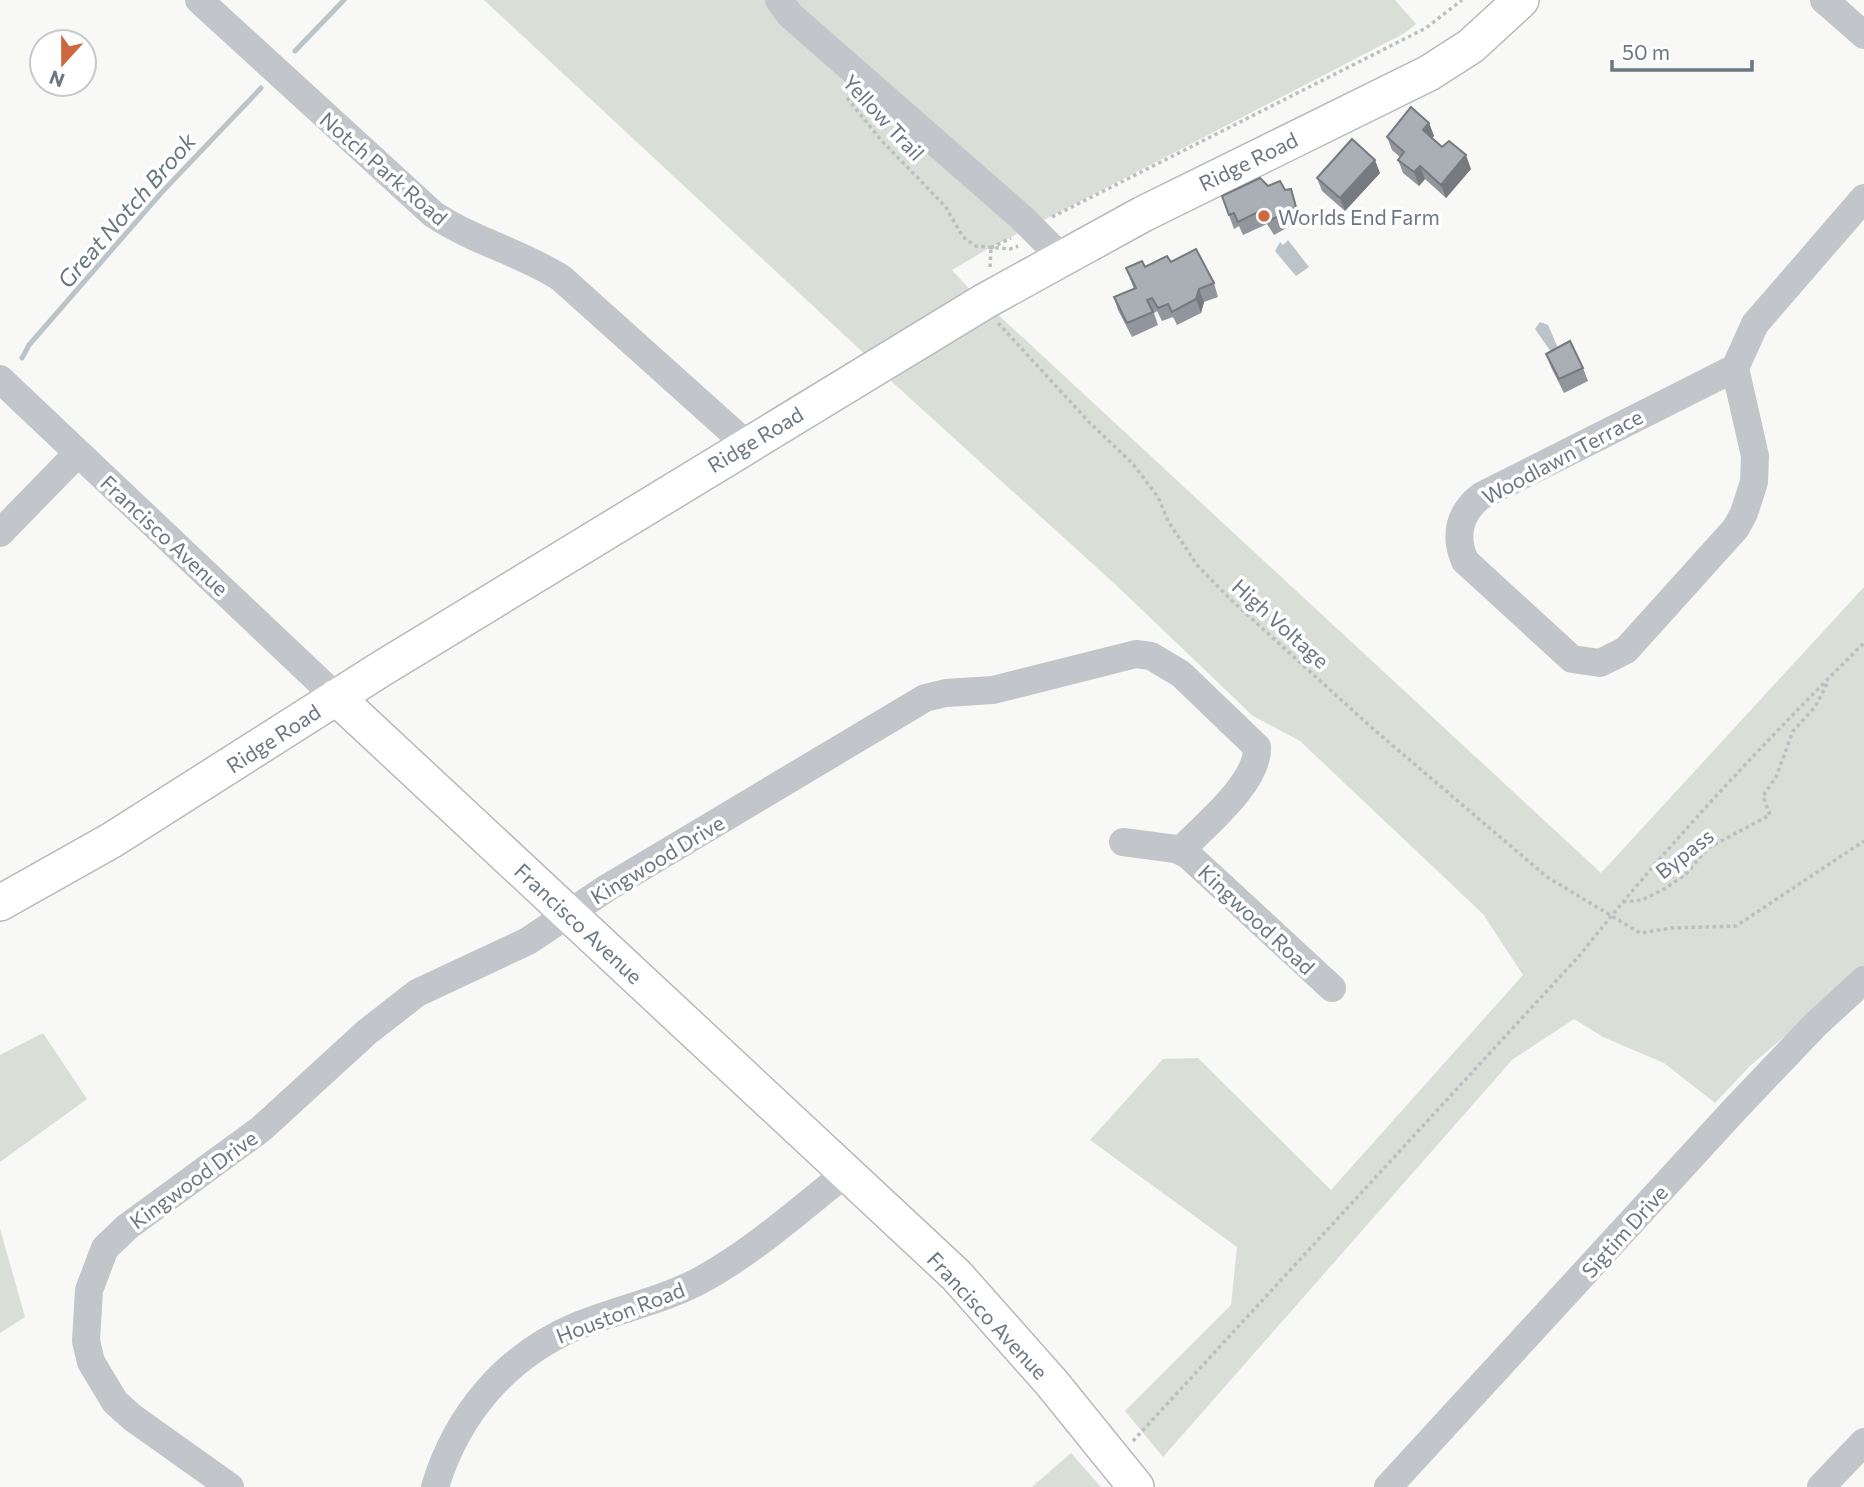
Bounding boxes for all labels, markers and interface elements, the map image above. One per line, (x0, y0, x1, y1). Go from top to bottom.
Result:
north arrow (28, 28, 98, 98)
scale bar (1612, 28, 1752, 72)
text: 50 m (1622, 39, 1670, 64)
text: N (46, 66, 68, 93)
street label: Yellow Trail (838, 69, 930, 165)
street label: Notch Park Road (315, 106, 453, 230)
water label: Great Notch Brook (51, 126, 201, 293)
street label: Ridge Road (1194, 126, 1302, 196)
place label: Worlds End Farm (1278, 204, 1440, 229)
marker: Worlds End Farm (1256, 208, 1272, 224)
street label: Ridge Road (703, 401, 807, 477)
street label: Woodlawn Terrace (1478, 403, 1646, 509)
street label: Francisco Avenue (96, 470, 234, 600)
street label: High Voltage (1228, 573, 1334, 673)
street label: Ridge Road (221, 698, 325, 778)
street label: Kingwood Drive (586, 809, 728, 909)
street label: Bypass (1650, 823, 1718, 883)
street label: Francisco Avenue (510, 858, 648, 988)
street label: Kingwood Road (1194, 859, 1320, 979)
street label: Kingwood Drive (124, 1124, 262, 1234)
street label: Sigtim Drive (1576, 1179, 1672, 1283)
street label: Francisco Avenue (923, 1246, 1053, 1384)
street label: Houston Road (552, 1276, 688, 1348)

